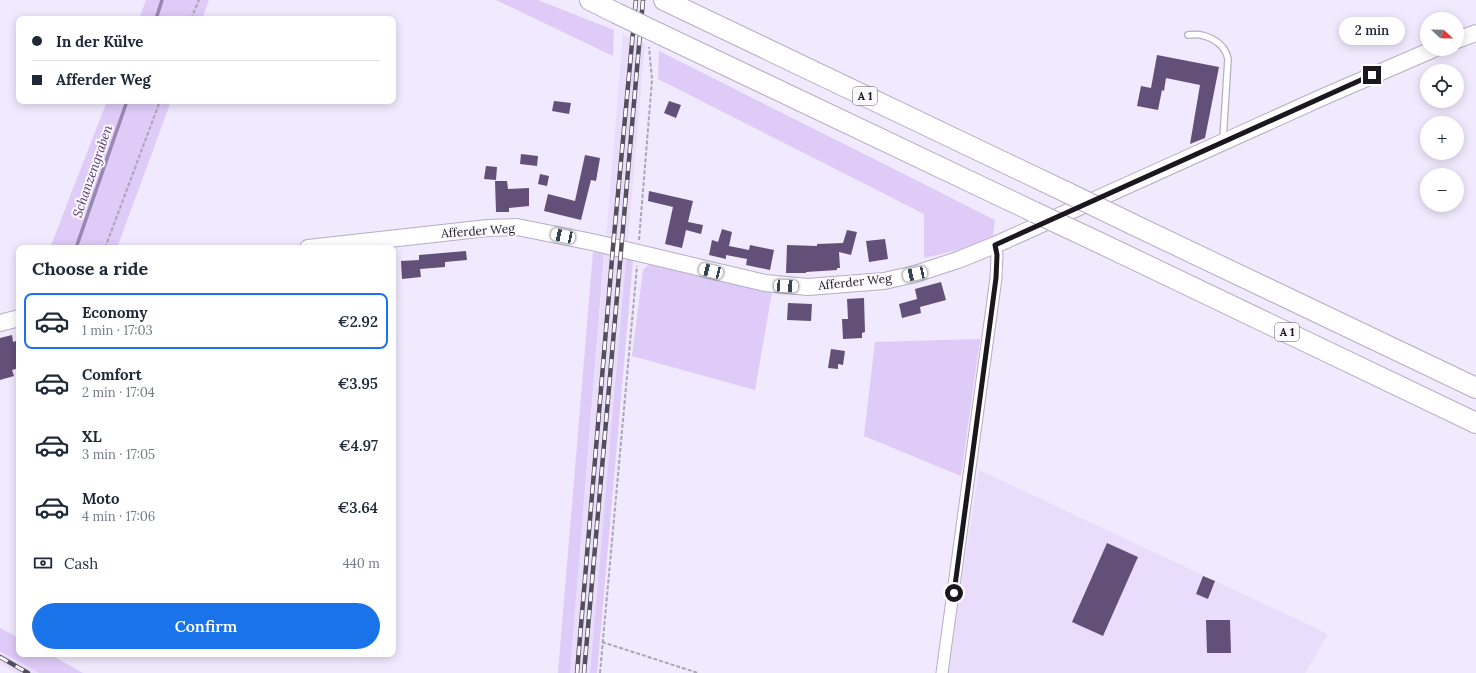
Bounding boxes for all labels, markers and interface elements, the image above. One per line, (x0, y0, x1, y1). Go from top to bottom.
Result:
north arrow (1420, 12, 1464, 56)
map controls (1420, 12, 1464, 212)
callout: 2 min (1339, 17, 1405, 45)
text: 2 min (1355, 22, 1389, 39)
text: In der Külve (56, 32, 143, 51)
button: locate (1420, 64, 1464, 108)
route end (1363, 66, 1381, 84)
text: Afferder Weg (56, 70, 151, 89)
road number: A 1 (853, 87, 877, 105)
button: + (1420, 116, 1464, 160)
water label: Schanzengraben (69, 123, 116, 220)
button: − (1420, 168, 1464, 212)
street label: Afferder Weg (440, 220, 516, 241)
car (550, 228, 576, 244)
text: Choose a ride (32, 257, 148, 280)
car (698, 262, 724, 280)
car (902, 266, 928, 282)
street label: Afferder Weg (816, 270, 893, 293)
car (774, 279, 798, 293)
icon: car (34, 303, 70, 339)
text: Economy (82, 303, 147, 322)
text: €2.92 (338, 312, 378, 331)
text: 1 min · 17:03 (82, 322, 153, 339)
road number: A 1 (1275, 323, 1299, 341)
icon: car (34, 365, 70, 401)
text: Comfort (82, 365, 142, 384)
text: €3.95 (337, 374, 378, 393)
text: 2 min · 17:04 (82, 384, 155, 401)
icon: car (34, 427, 70, 463)
text: XL (82, 427, 102, 446)
text: €4.97 (339, 436, 378, 455)
text: 3 min · 17:05 (82, 446, 155, 463)
icon: car (34, 489, 70, 525)
text: Moto (82, 489, 119, 508)
text: €3.64 (337, 498, 378, 517)
text: 4 min · 17:06 (82, 508, 155, 525)
icon: cash (32, 552, 54, 574)
text: Cash (64, 554, 98, 573)
text: 440 m (343, 555, 380, 572)
route start (945, 584, 963, 602)
button: Confirm (32, 603, 380, 649)

